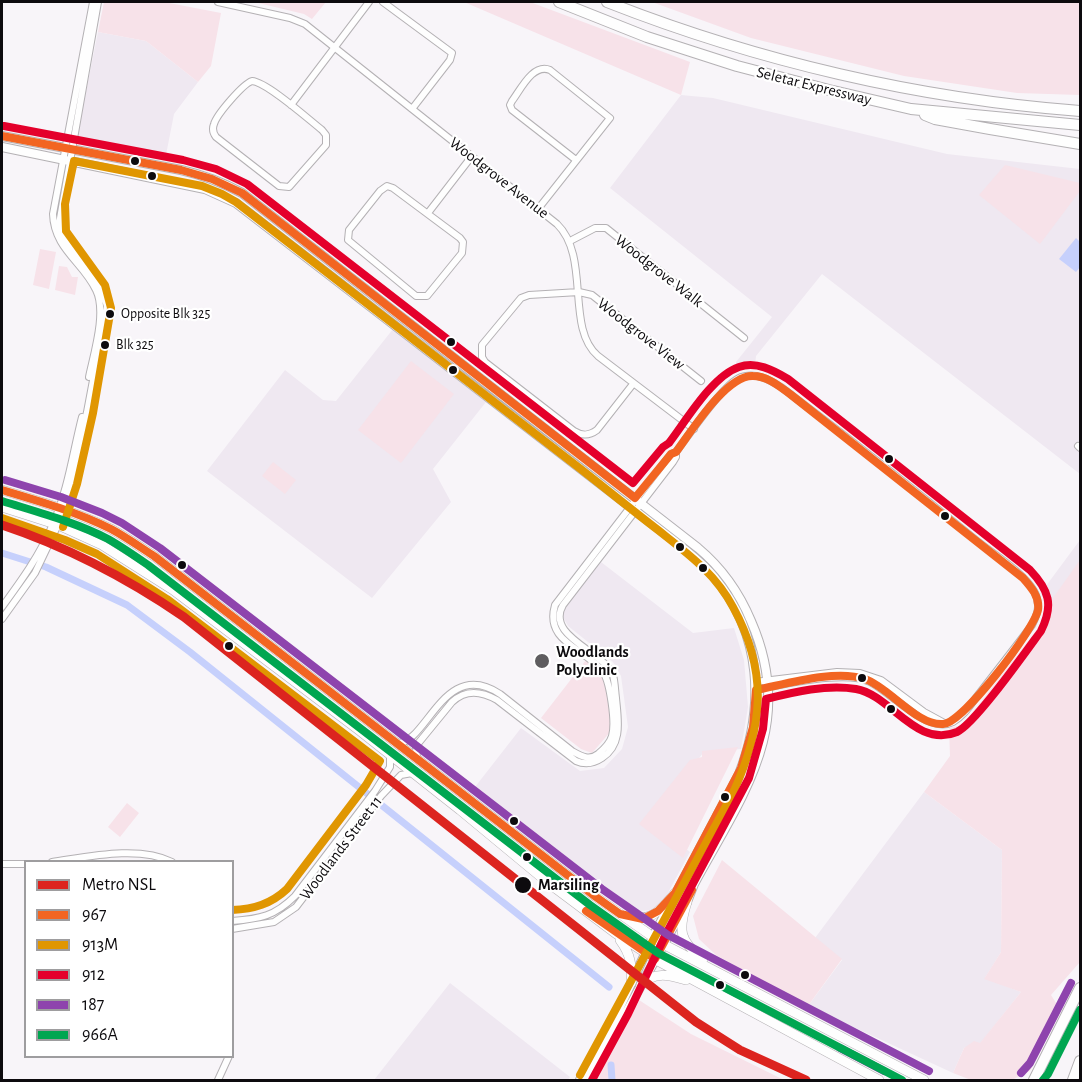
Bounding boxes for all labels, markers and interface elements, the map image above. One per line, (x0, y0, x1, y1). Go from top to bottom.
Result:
street label: Seletar Expressway (755, 62, 873, 110)
street label: Woodgrove Avenue (445, 133, 553, 223)
unlabelled marker (129, 155, 141, 167)
unlabelled marker (146, 170, 158, 182)
street label: Woodgrove Walk (611, 231, 707, 311)
street label: Woodgrove View (593, 294, 689, 374)
place label: Opposite Blk 325 (121, 306, 210, 322)
marker: Opposite Blk 325 (104, 308, 116, 320)
unlabelled marker (445, 336, 457, 348)
place label: Blk 325 (116, 337, 154, 353)
marker: Blk 325 (99, 339, 111, 351)
unlabelled marker (447, 364, 459, 376)
unlabelled marker (883, 453, 895, 465)
unlabelled marker (939, 510, 951, 522)
unlabelled marker (674, 541, 686, 553)
unlabelled marker (176, 559, 188, 571)
unlabelled marker (697, 562, 709, 574)
unlabelled marker (223, 640, 235, 652)
place label: Woodlands Polyclinic (556, 642, 629, 680)
marker: Woodlands Polyclinic (533, 652, 551, 670)
unlabelled marker (856, 672, 868, 684)
unlabelled marker (885, 703, 897, 715)
unlabelled marker (719, 791, 731, 803)
street label: Woodlands Street 11 (296, 792, 386, 904)
unlabelled marker (508, 815, 520, 827)
unlabelled marker (521, 851, 533, 863)
legend (24, 860, 234, 1058)
marker: Marsiling (513, 875, 533, 895)
place label: Marsiling (538, 875, 599, 895)
text: Metro NSL (82, 876, 156, 894)
text: 967 (82, 906, 106, 924)
text: 913M (82, 936, 118, 954)
text: 912 (82, 966, 105, 984)
unlabelled marker (739, 969, 751, 981)
unlabelled marker (714, 979, 726, 991)
text: 187 (82, 996, 104, 1014)
text: 966A (82, 1026, 118, 1044)

